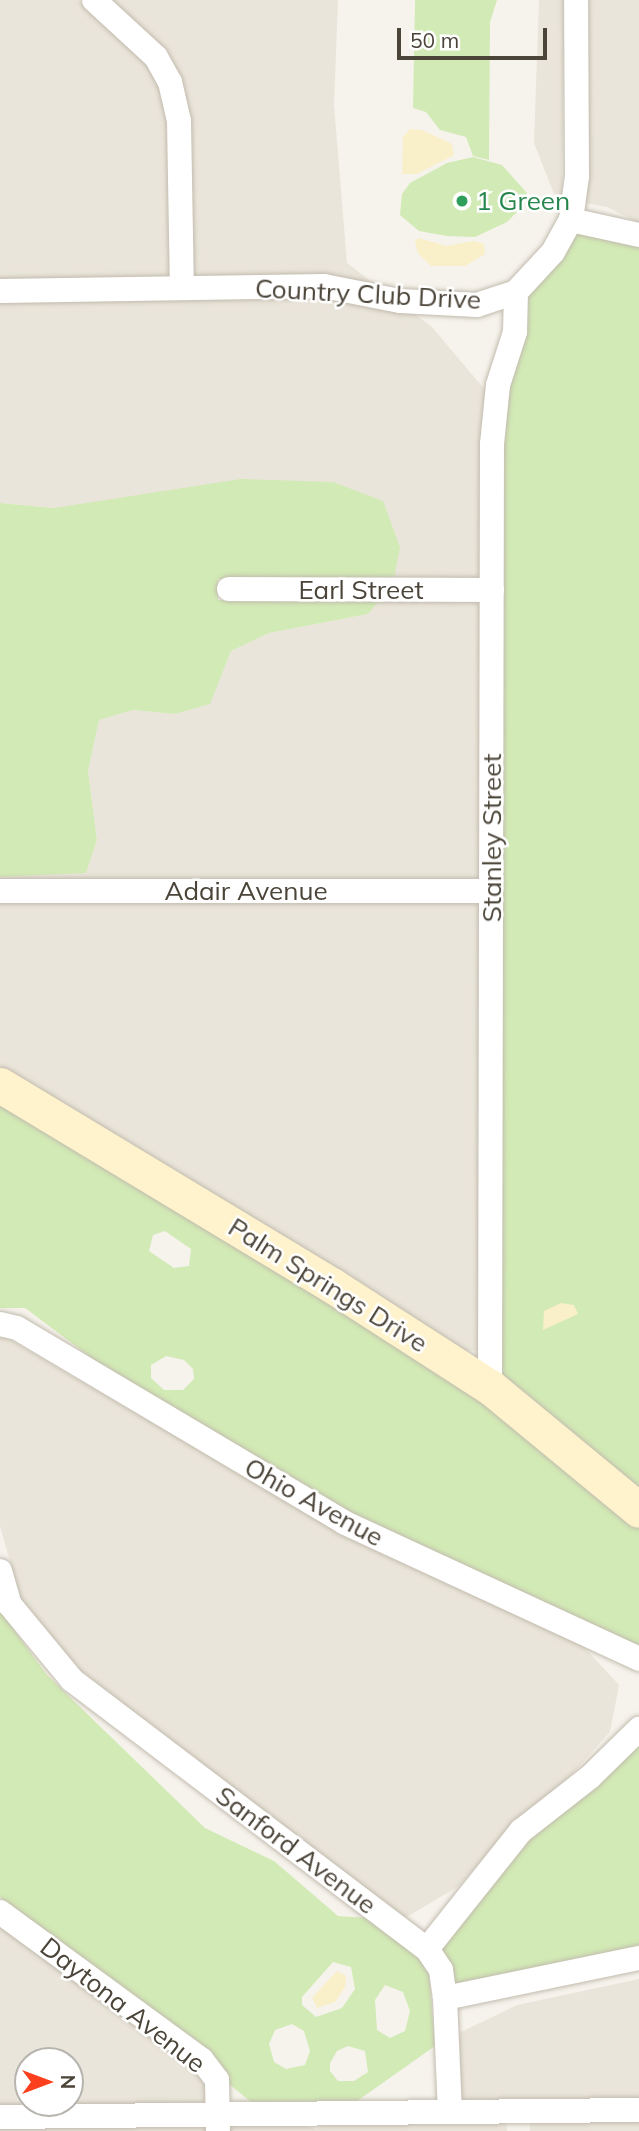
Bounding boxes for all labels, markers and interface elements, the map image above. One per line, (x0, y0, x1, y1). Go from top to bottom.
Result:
scale bar (401, 14, 552, 58)
text: 50 m (410, 27, 459, 53)
place label: 1 Green (476, 185, 570, 217)
marker: 1 Green (454, 193, 470, 209)
street label: Country Club Drive (254, 273, 482, 315)
street label: Earl Street (298, 574, 424, 606)
street label: Stanley Street (476, 754, 508, 922)
street label: Adair Avenue (164, 875, 328, 907)
street label: Palm Springs Drive (223, 1211, 433, 1359)
street label: Ohio Avenue (239, 1451, 389, 1553)
street label: Sanford Avenue (210, 1780, 382, 1920)
street label: Daytona Avenue (34, 1931, 212, 2079)
north arrow (14, 2047, 84, 2117)
text: N (56, 2075, 80, 2089)

